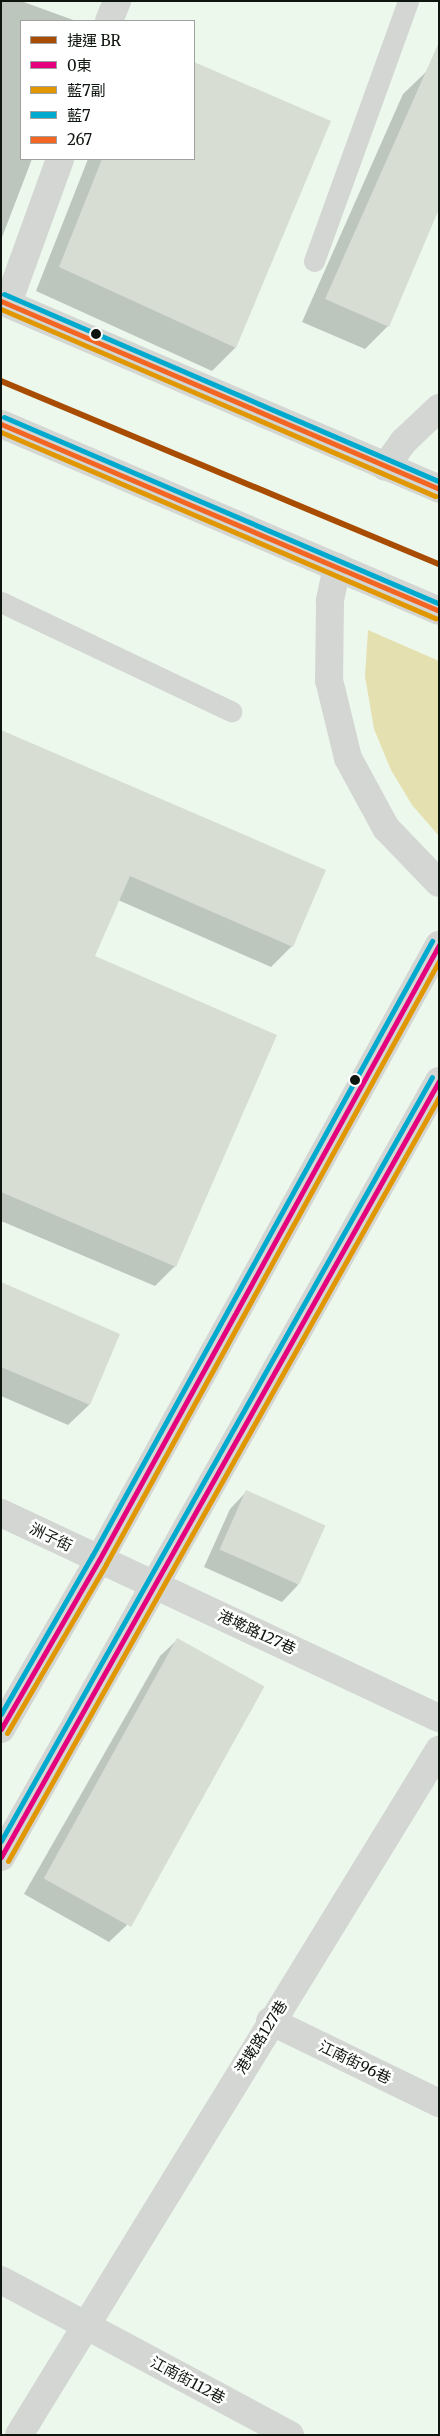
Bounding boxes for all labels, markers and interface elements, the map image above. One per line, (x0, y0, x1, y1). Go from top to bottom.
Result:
legend (20, 20, 195, 160)
text: 捷運 BR (67, 31, 121, 50)
text: 0東 (67, 56, 92, 75)
text: 藍7副 (67, 81, 106, 100)
text: 藍7 (67, 106, 91, 125)
text: 267 (67, 130, 92, 149)
unlabelled marker (91, 329, 101, 339)
unlabelled marker (350, 1075, 360, 1085)
street label: 洲子街 (27, 1519, 75, 1555)
street label: 港墘路127巷 (215, 1606, 299, 1658)
street label: 港墘路127巷 (231, 1997, 291, 2077)
street label: 江南街96巷 (316, 2037, 394, 2087)
street label: 江南街112巷 (148, 2353, 228, 2407)

